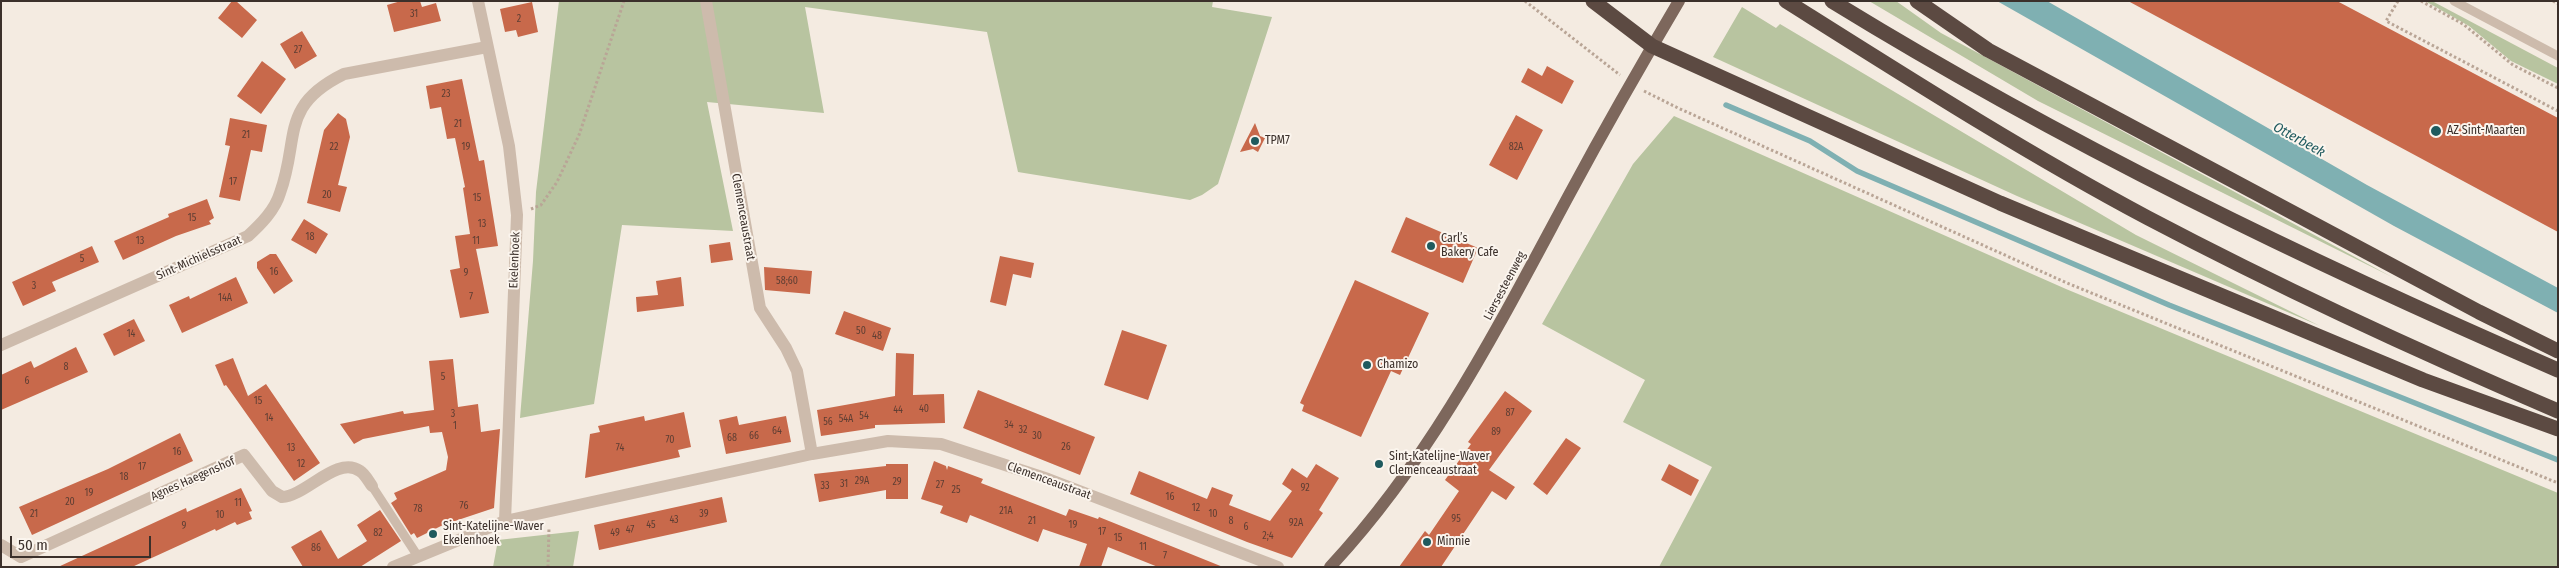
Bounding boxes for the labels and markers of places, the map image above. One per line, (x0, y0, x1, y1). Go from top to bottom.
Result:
marker: AZ Sint-Maarten (2429, 124, 2443, 138)
place label: AZ Sint-Maarten (2447, 124, 2525, 138)
place label: TPM7 (1265, 134, 1290, 148)
marker: TPM7 (1249, 135, 1261, 147)
place label: Carl’s Bakery Cafe (1441, 232, 1499, 260)
marker: Carl’s Bakery Cafe (1425, 240, 1437, 252)
place label: Chamizo (1377, 358, 1418, 372)
marker: Chamizo (1361, 359, 1373, 371)
place label: Sint-Katelijne-Waver Clemenceaustraat (1389, 450, 1490, 478)
marker: Sint-Katelijne-Waver Clemenceaustraat (1373, 458, 1385, 470)
place label: Sint-Katelijne-Waver Ekelenhoek (443, 520, 544, 548)
marker: Sint-Katelijne-Waver Ekelenhoek (427, 528, 439, 540)
place label: Minnie (1437, 535, 1470, 549)
marker: Minnie (1421, 536, 1433, 548)

